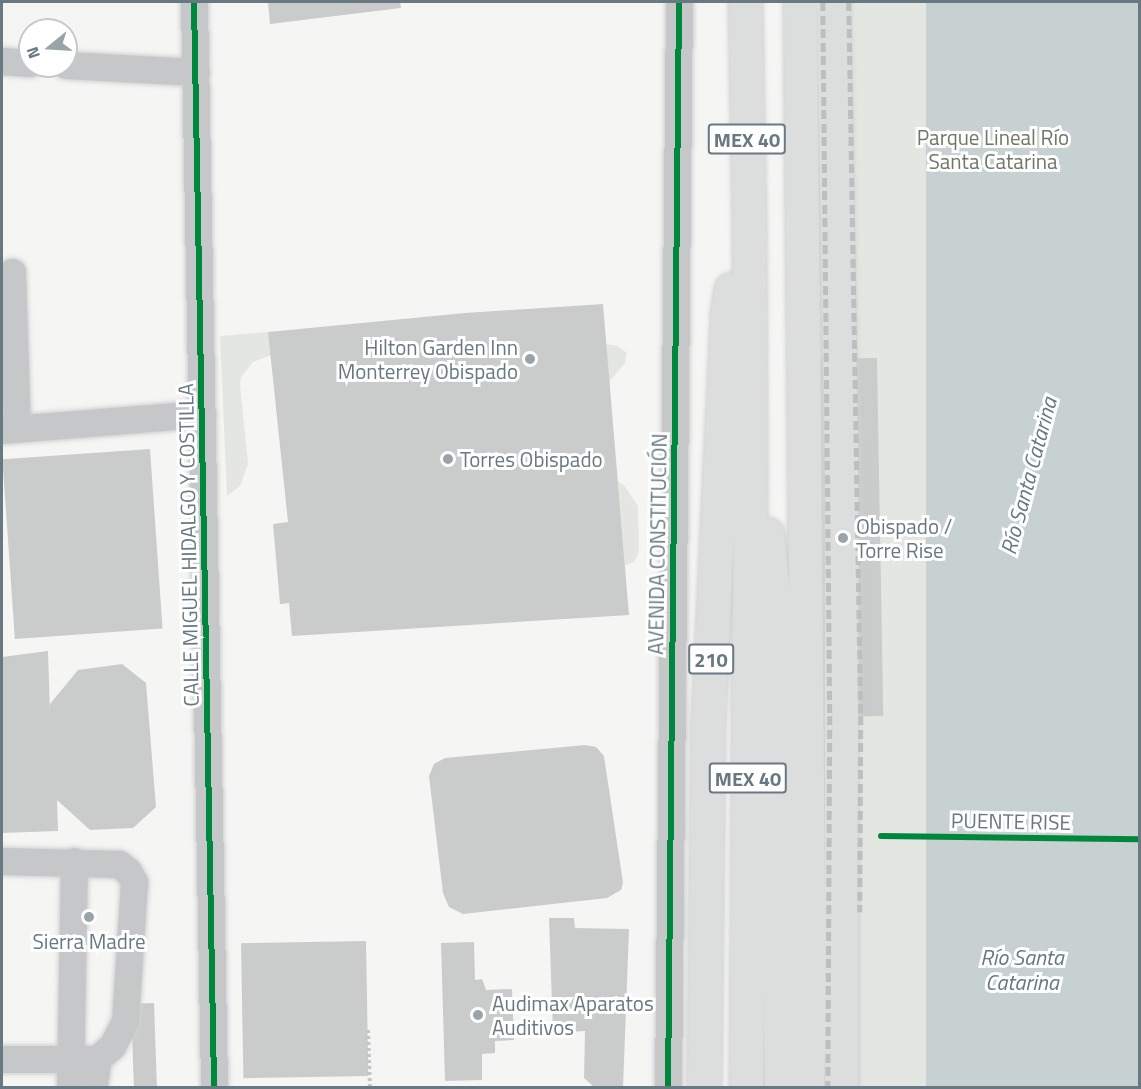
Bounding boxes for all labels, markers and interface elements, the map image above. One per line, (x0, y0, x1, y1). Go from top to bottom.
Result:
north arrow (18, 18, 78, 78)
text: N (20, 44, 46, 62)
road number: MEX 40 (706, 122, 788, 156)
park label: Parque Lineal Río Santa Catarina (917, 124, 1069, 174)
place label: Hilton Garden Inn Monterrey Obispado (338, 334, 518, 384)
marker: Hilton Garden Inn Monterrey Obispado (523, 352, 537, 366)
street label: CALLE MIGUEL HIDALGO Y COSTILLA (173, 383, 203, 707)
water label: Río Santa Catarina (995, 395, 1063, 557)
street label: AVENIDA CONSTITUCIÓN (642, 433, 672, 655)
place label: Torres Obispado (460, 446, 603, 472)
marker: Torres Obispado (441, 452, 455, 466)
place label: Obispado / Torre Rise (856, 513, 952, 563)
marker: Obispado / Torre Rise (834, 529, 852, 547)
road number: 210 (687, 642, 735, 676)
road number: MEX 40 (708, 761, 789, 795)
street label: PUENTE RISE (951, 807, 1071, 835)
marker: Sierra Madre (80, 908, 98, 926)
place label: Sierra Madre (32, 928, 146, 954)
water label: Río Santa Catarina (980, 944, 1064, 996)
place label: Audimax Aparatos Auditivos (492, 990, 654, 1040)
marker: Audimax Aparatos Auditivos (469, 1006, 487, 1024)

